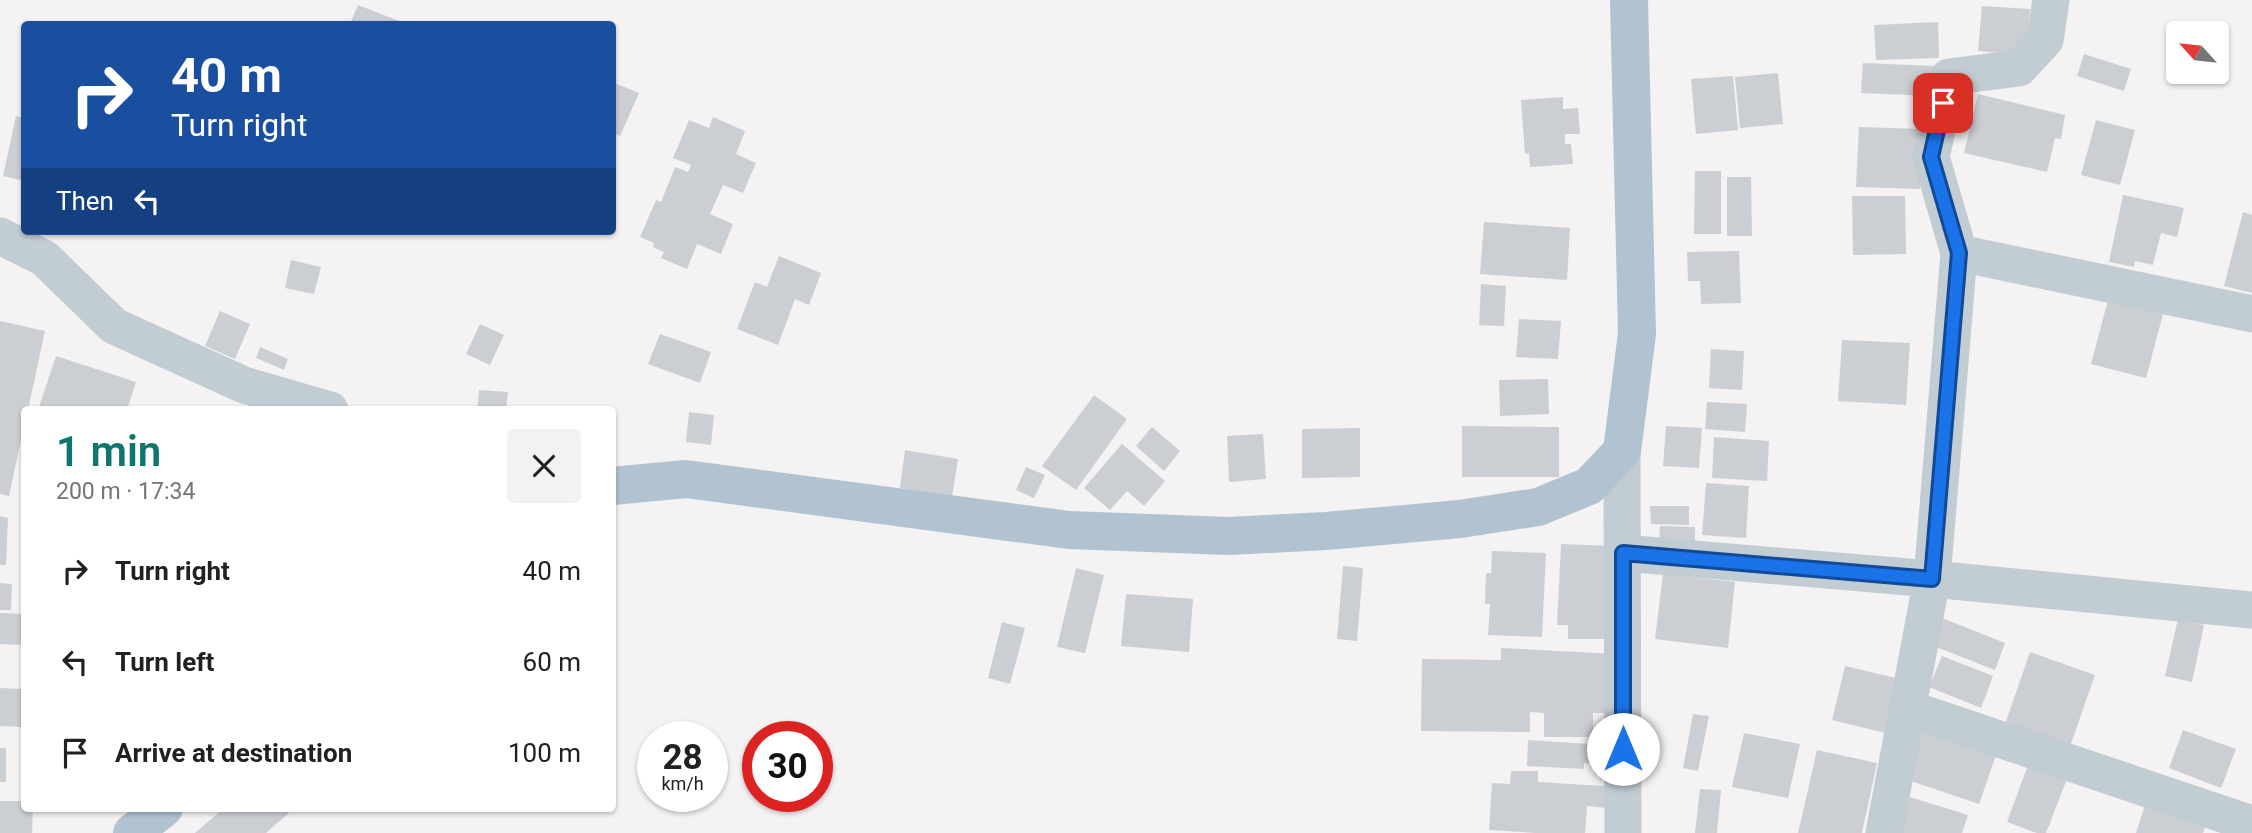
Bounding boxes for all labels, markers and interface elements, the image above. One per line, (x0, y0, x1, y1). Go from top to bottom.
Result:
north arrow (2166, 21, 2230, 84)
map controls (2166, 21, 2229, 84)
text: 40 m (171, 47, 282, 104)
icon: right (56, 49, 147, 140)
pin (1913, 73, 1973, 133)
icon: arrive (1924, 84, 1962, 122)
text: Turn right (171, 106, 307, 144)
icon: left (128, 182, 166, 220)
text: Then (56, 186, 114, 216)
text: 1 min (56, 427, 161, 476)
button: close (507, 429, 581, 503)
text: 200 m · 17:34 (56, 478, 195, 505)
icon: right (56, 552, 94, 590)
text: Turn right (115, 556, 230, 586)
text: 40 m (523, 556, 581, 586)
icon: left (56, 643, 94, 681)
text: Turn left (115, 647, 214, 677)
text: 60 m (523, 647, 581, 677)
position arrow (1586, 712, 1660, 786)
speed limit sign: 30 (742, 721, 833, 812)
icon: arrive (56, 734, 94, 772)
text: 28 (662, 737, 703, 778)
text: Arrive at destination (115, 738, 352, 768)
text: 100 m (508, 738, 581, 768)
text: km/h (661, 773, 704, 794)

